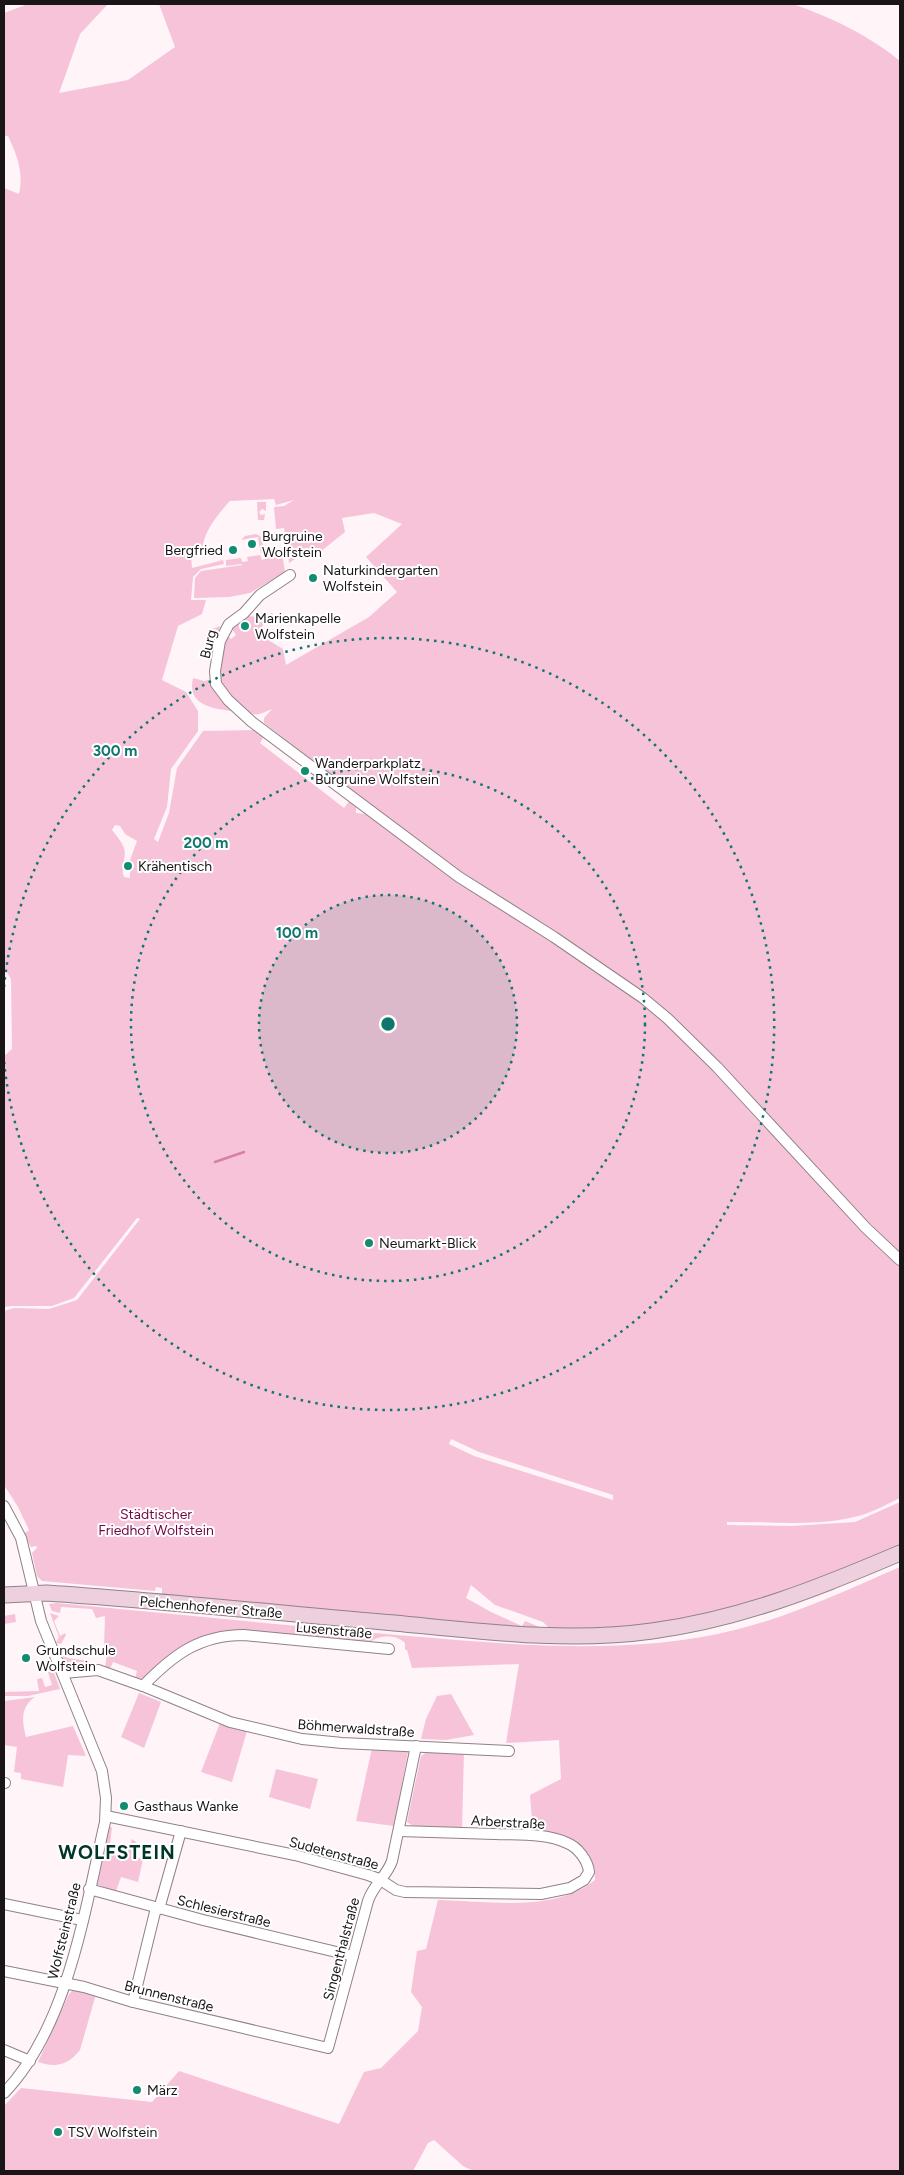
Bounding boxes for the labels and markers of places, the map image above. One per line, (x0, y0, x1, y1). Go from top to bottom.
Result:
place label: Burgruine Wolfstein (262, 528, 323, 561)
marker: Burgruine Wolfstein (246, 538, 258, 550)
place label: Bergfried (165, 542, 223, 559)
marker: Bergfried (227, 544, 239, 556)
place label: Naturkindergarten Wolfstein (323, 562, 438, 595)
marker: Naturkindergarten Wolfstein (307, 572, 319, 584)
place label: Marienkapelle Wolfstein (255, 610, 341, 643)
marker: Marienkapelle Wolfstein (239, 620, 251, 632)
place label: Wanderparkplatz Burgruine Wolfstein (315, 755, 439, 788)
marker: Wanderparkplatz Burgruine Wolfstein (299, 765, 311, 777)
place label: Krähentisch (138, 858, 212, 875)
marker: Krähentisch (122, 860, 134, 872)
centre of rings (379, 1015, 397, 1033)
place label: Neumarkt-Blick (379, 1235, 476, 1252)
marker: Neumarkt-Blick (363, 1237, 375, 1249)
place label: Grundschule Wolfstein (36, 1642, 116, 1675)
marker: Grundschule Wolfstein (20, 1652, 32, 1664)
place label: Gasthaus Wanke (134, 1798, 239, 1815)
marker: Gasthaus Wanke (118, 1800, 130, 1812)
place label: März (147, 2082, 178, 2099)
marker: März (131, 2084, 143, 2096)
place label: TSV Wolfstein (68, 2124, 157, 2141)
marker: TSV Wolfstein (52, 2126, 64, 2138)

